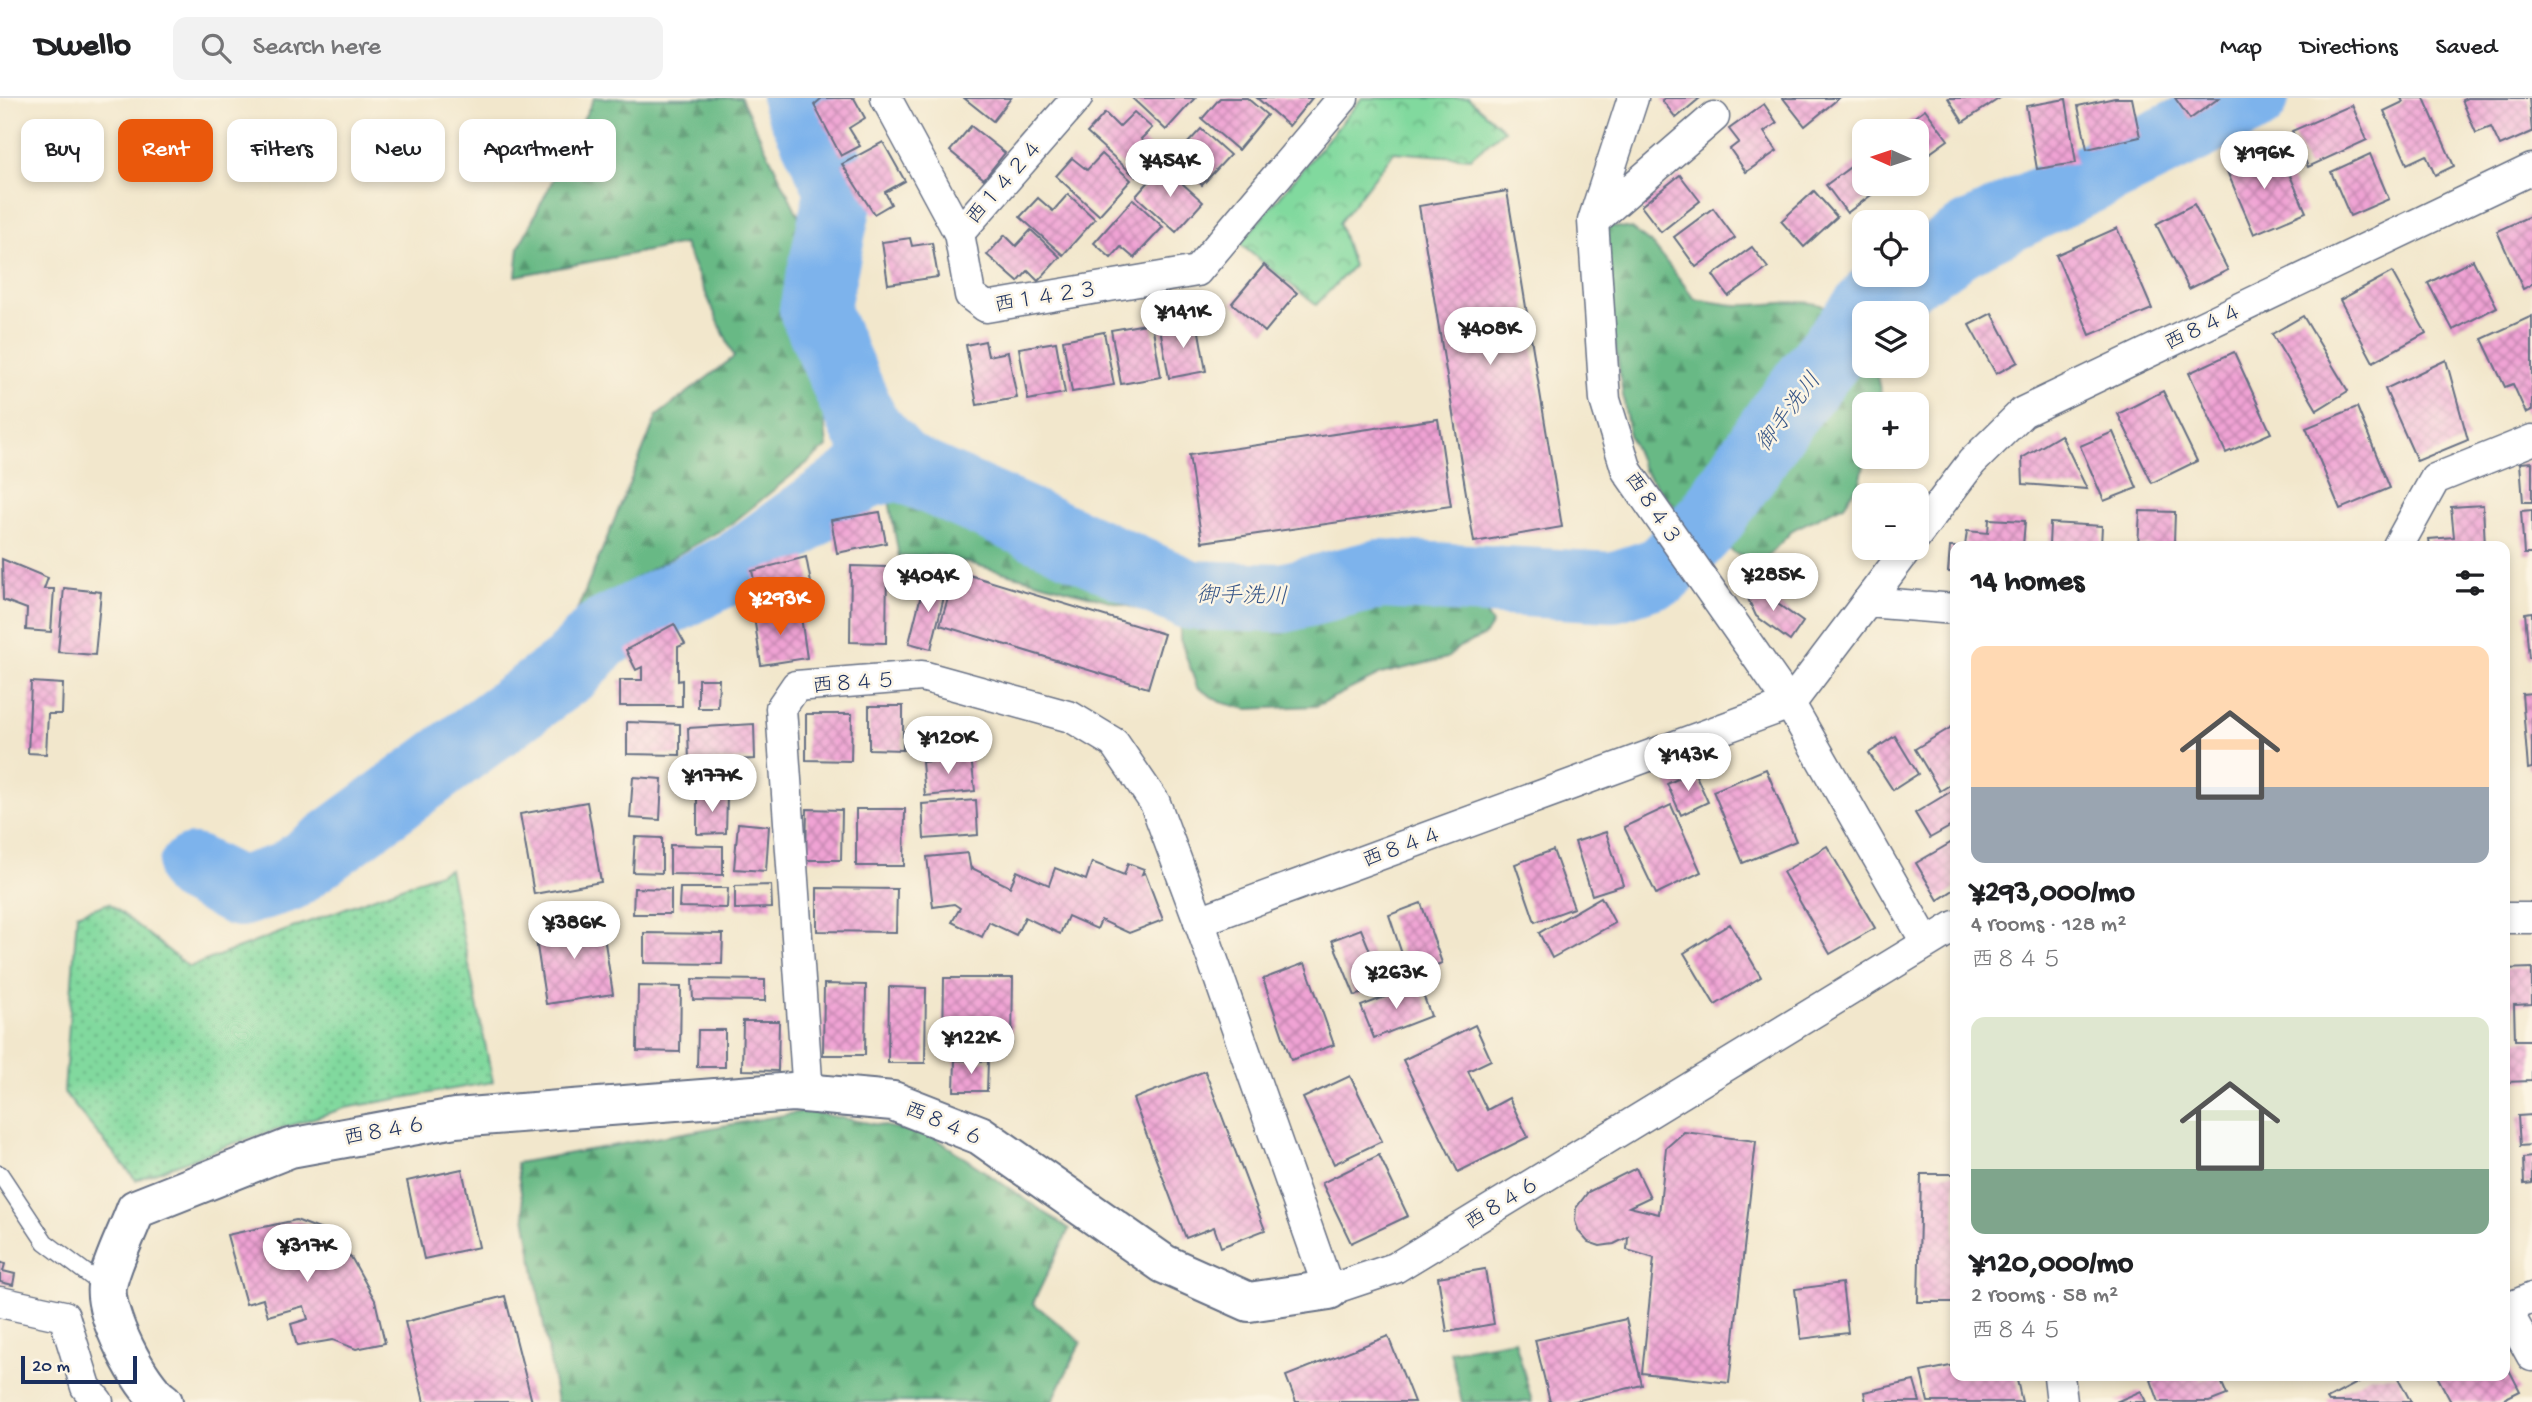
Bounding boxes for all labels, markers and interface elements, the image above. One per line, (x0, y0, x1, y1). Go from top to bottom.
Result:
search box (173, 17, 663, 80)
text: Dwello (35, 29, 131, 67)
icon: search (197, 29, 235, 67)
text: Search here (253, 33, 381, 64)
text: Map (2220, 34, 2262, 63)
text: Directions (2300, 34, 2398, 63)
text: Saved (2436, 34, 2497, 63)
chip: Buy (21, 119, 104, 182)
chip: Rent (118, 119, 213, 182)
chip: Filters (227, 119, 337, 182)
chip: New (351, 119, 445, 182)
chip: Apartment (459, 119, 616, 182)
north arrow (1852, 119, 1928, 196)
map controls (1852, 119, 1929, 560)
pin: ¥196K (2215, 132, 2313, 191)
street label: 西１４２４ (963, 135, 1051, 231)
pin: ¥454K (1121, 140, 1219, 199)
text: ¥196K (2236, 140, 2292, 167)
text: ¥454K (1141, 148, 1199, 175)
button: locate (1852, 210, 1929, 287)
street label: 西１４２３ (993, 279, 1100, 320)
pin: ¥141K (1134, 290, 1232, 350)
text: ¥141K (1157, 299, 1209, 326)
street label: 西８４４ (2161, 300, 2248, 358)
button: layers (1852, 301, 1929, 378)
pin: ¥408K (1441, 308, 1539, 367)
text: ¥408K (1460, 316, 1520, 343)
water label: 御手洗川 (1751, 368, 1828, 458)
button: + (1852, 392, 1929, 469)
street label: 西８４３ (1617, 468, 1685, 552)
button: − (1852, 483, 1929, 560)
pin: ¥404K (879, 554, 977, 614)
pin: ¥285K (1724, 554, 1822, 613)
text: ¥285K (1743, 562, 1803, 589)
text: ¥404K (899, 563, 957, 590)
icon: filters (2451, 564, 2489, 602)
text: 14 homes (1971, 566, 2084, 601)
pin: ¥293K (731, 578, 829, 637)
water label: 御手洗川 (1196, 582, 1288, 612)
text: ¥293K (751, 586, 809, 613)
street label: 西８４５ (811, 670, 897, 701)
icon: home (2167, 692, 2293, 818)
pin: ¥120K (899, 716, 997, 776)
text: ¥120K (920, 725, 976, 752)
pin: ¥143K (1639, 734, 1737, 793)
text: ¥143K (1660, 742, 1716, 769)
pin: ¥177K (663, 754, 761, 814)
text: ¥177K (684, 763, 740, 790)
street label: 西８４４ (1359, 823, 1447, 875)
text: ¥293,000/mo (1971, 877, 2135, 912)
pin: ¥386K (525, 902, 623, 961)
text: ¥386K (544, 910, 604, 937)
text: 4 rooms · 128 m² (1971, 912, 2126, 939)
text: 西８４５ (1971, 948, 2063, 975)
pin: ¥263K (1347, 951, 1445, 1011)
text: ¥263K (1367, 960, 1425, 987)
pin: ¥122K (922, 1016, 1020, 1076)
text: ¥122K (943, 1025, 999, 1052)
icon: home (2167, 1063, 2293, 1189)
street label: 西８４６ (900, 1098, 987, 1154)
street label: 西８４６ (342, 1114, 429, 1153)
street label: 西８４６ (1461, 1173, 1546, 1237)
pin: ¥317K (258, 1224, 356, 1284)
text: ¥317K (279, 1233, 335, 1260)
text: ¥120,000/mo (1971, 1248, 2133, 1283)
text: 2 rooms · 58 m² (1971, 1283, 2118, 1310)
text: 西８４５ (1971, 1319, 2063, 1346)
scale bar (21, 1353, 136, 1385)
text: 20 m (32, 1356, 70, 1379)

